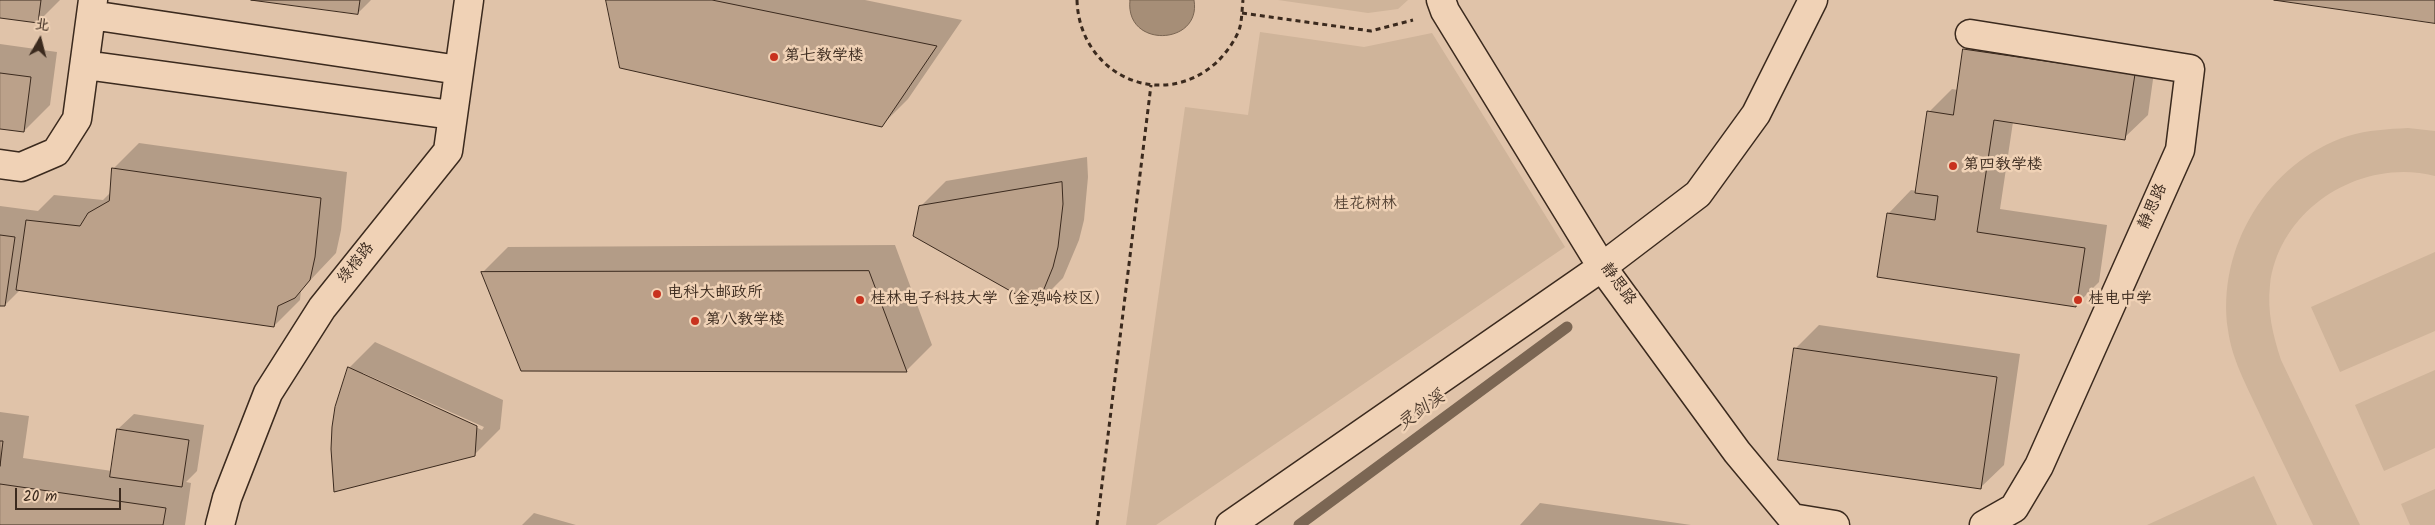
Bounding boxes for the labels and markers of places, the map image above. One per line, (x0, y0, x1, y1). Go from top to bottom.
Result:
place label: 第七教学楼 (784, 47, 864, 67)
marker: 第七教学楼 (768, 51, 780, 63)
place label: 第四教学楼 (1963, 156, 2043, 176)
marker: 第四教学楼 (1947, 160, 1959, 172)
place label: 电科大邮政所 (667, 284, 763, 304)
marker: 电科大邮政所 (651, 288, 663, 300)
place label: 桂林电子科技大学（金鸡岭校区） (870, 290, 1110, 310)
place label: 桂电中学 (2088, 290, 2152, 310)
marker: 桂林电子科技大学（金鸡岭校区） (854, 294, 866, 306)
marker: 桂电中学 (2072, 294, 2084, 306)
place label: 第八教学楼 (705, 311, 785, 331)
marker: 第八教学楼 (689, 315, 701, 327)

